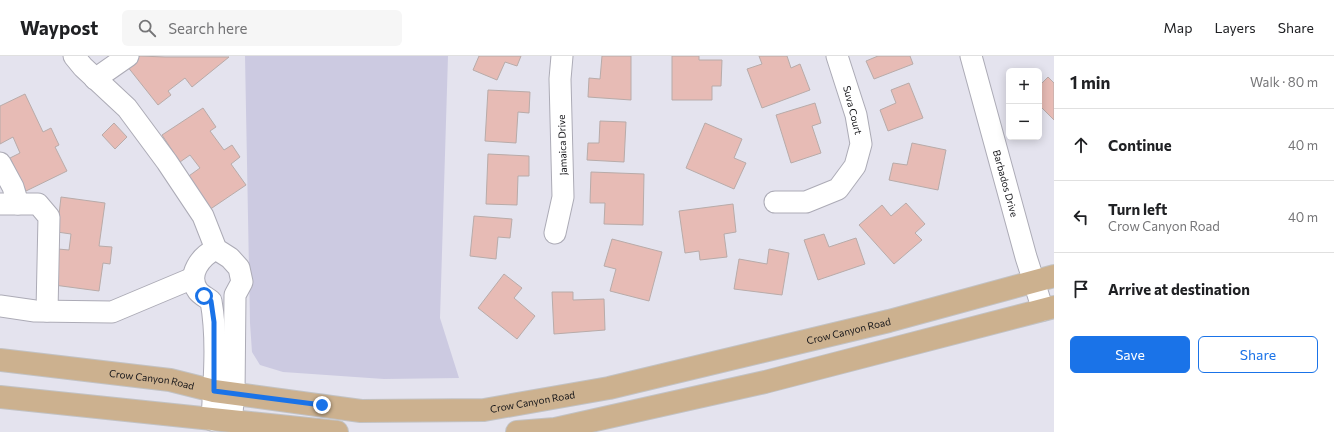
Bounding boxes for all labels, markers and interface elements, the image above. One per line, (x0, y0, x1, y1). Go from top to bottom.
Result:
search box (122, 10, 402, 46)
text: Waypost (20, 16, 98, 39)
icon: search (136, 17, 158, 39)
text: Search here (168, 19, 248, 37)
text: Map (1164, 19, 1192, 36)
text: Layers (1214, 19, 1256, 36)
text: Share (1278, 19, 1314, 36)
map controls (1006, 68, 1042, 140)
button: + (1006, 68, 1042, 104)
text: 1 min (1070, 72, 1110, 93)
text: Walk · 80 m (1250, 74, 1318, 90)
street label: Suva Court (841, 84, 865, 136)
button: − (1006, 104, 1042, 140)
street label: Jamaica Drive (555, 114, 569, 176)
icon: ahead (1070, 134, 1092, 156)
text: Continue (1108, 136, 1172, 154)
text: 40 m (1288, 137, 1318, 153)
street label: Barbados Drive (991, 148, 1021, 218)
text: Turn left (1108, 200, 1167, 218)
icon: left (1070, 206, 1092, 228)
text: 40 m (1288, 209, 1318, 225)
text: Crow Canyon Road (1108, 218, 1220, 234)
icon: arrive (1070, 278, 1092, 300)
text: Arrive at destination (1108, 280, 1250, 298)
route start (195, 287, 213, 305)
street label: Crow Canyon Road (805, 315, 892, 347)
button: Save (1070, 336, 1190, 373)
button: Share (1198, 336, 1318, 373)
street label: Crow Canyon Road (108, 367, 196, 392)
street label: Crow Canyon Road (489, 388, 576, 415)
route end (313, 396, 331, 414)

